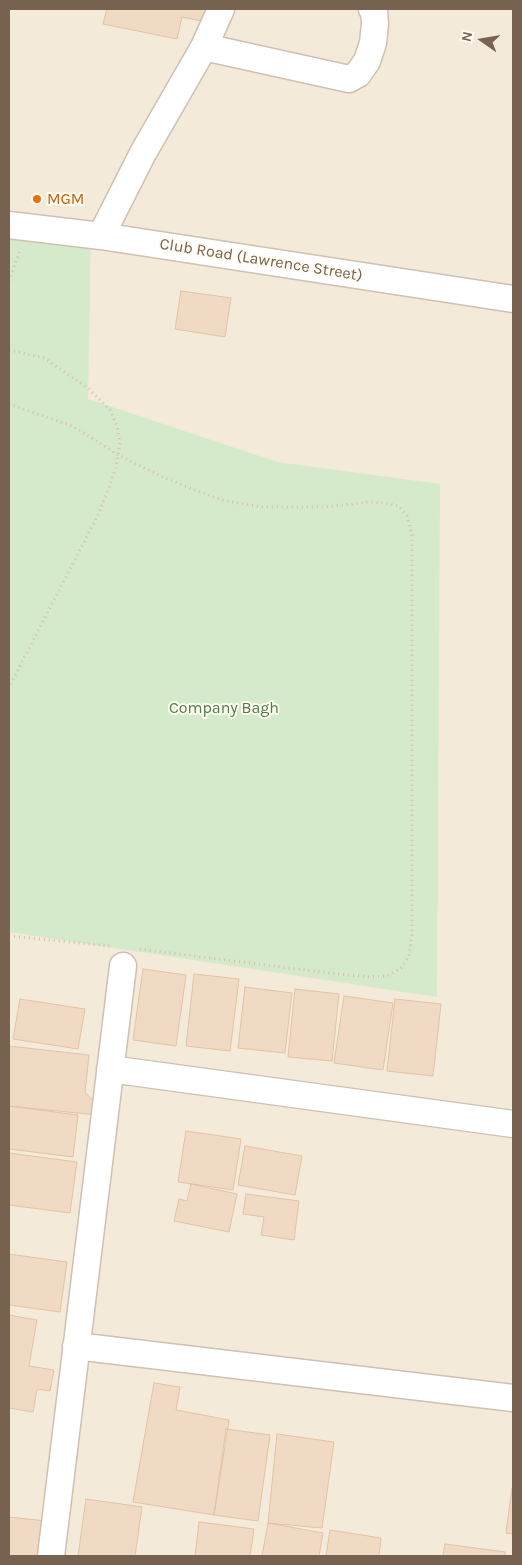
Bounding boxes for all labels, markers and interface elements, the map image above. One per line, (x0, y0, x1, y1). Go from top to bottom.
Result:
north arrow (457, 15, 507, 65)
text: N (457, 30, 476, 43)
place label: MGM (47, 189, 84, 209)
marker: MGM (31, 193, 43, 205)
street label: Club Road (Lawrence Street) (158, 234, 364, 286)
park label: Company Bagh (169, 698, 279, 718)

